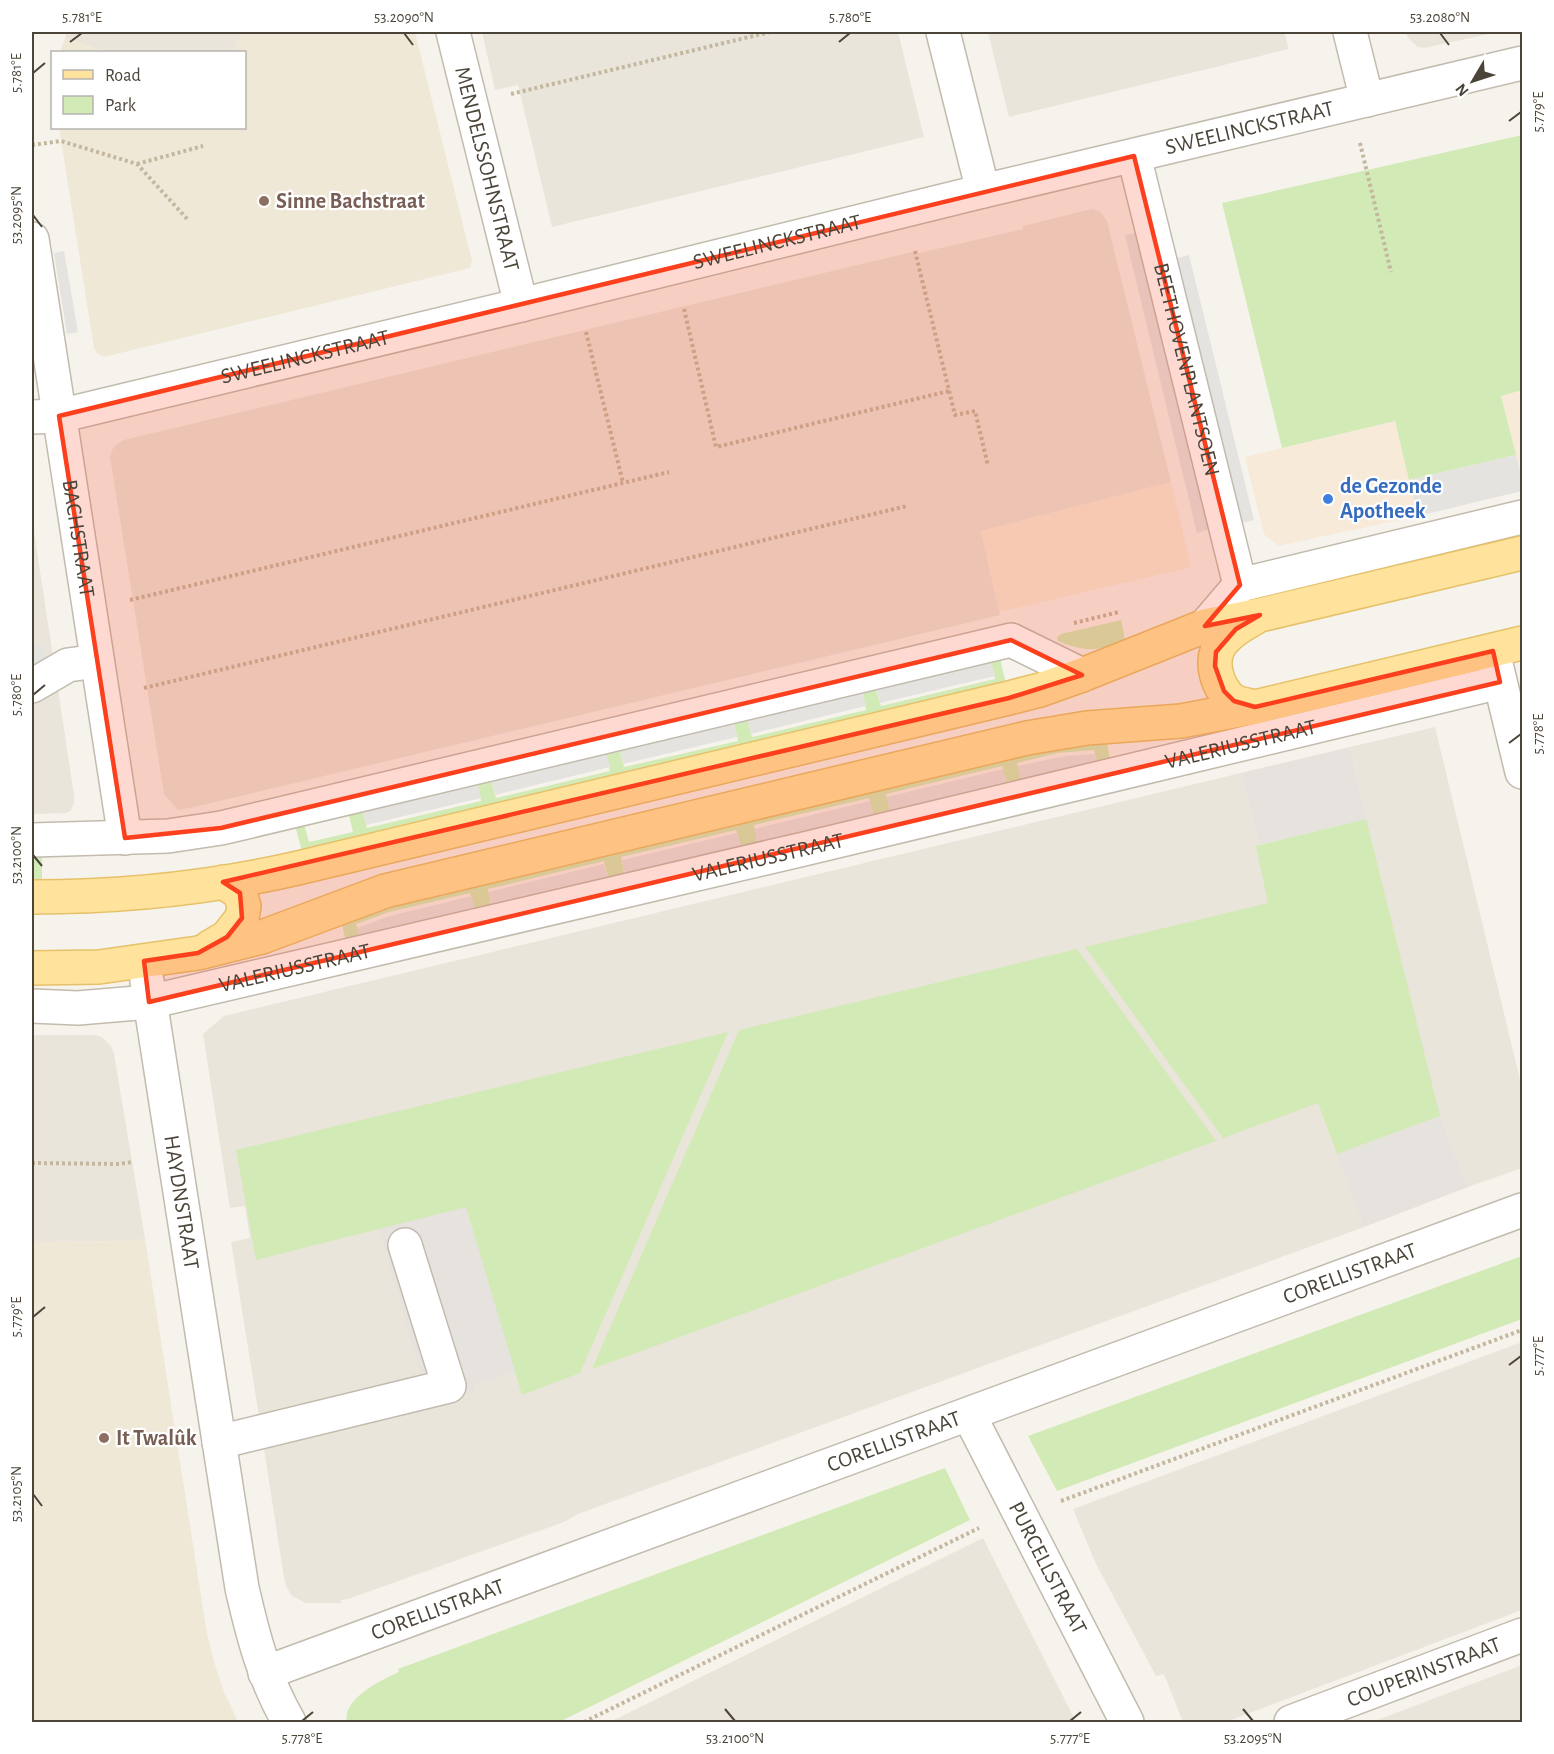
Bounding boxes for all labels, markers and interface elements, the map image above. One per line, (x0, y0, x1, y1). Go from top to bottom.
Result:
text: 5.781°E (62, 10, 102, 25)
text: 53.2090°N (374, 10, 434, 25)
text: 5.780°E (829, 10, 871, 25)
text: 53.2080°N (1410, 10, 1470, 25)
legend (51, 51, 246, 129)
north arrow (1443, 51, 1503, 111)
text: 5.781°E (9, 53, 24, 93)
street label: MENDELSSOHNSTRAAT (451, 64, 523, 274)
text: Road (105, 67, 141, 85)
text: N (1452, 80, 1472, 99)
text: 5.779°E (1531, 92, 1546, 132)
text: Park (105, 97, 137, 115)
street label: SWEELINCKSTRAAT (1163, 97, 1336, 158)
text: 53.2095°N (9, 186, 24, 244)
place label: Sinne Bachstraat (276, 190, 425, 212)
marker: Sinne Bachstraat (257, 194, 271, 208)
street label: SWEELINCKSTRAAT (691, 210, 864, 273)
street label: BEETHOVENPLANTSOEN (1150, 261, 1224, 478)
street label: SWEELINCKSTRAAT (219, 326, 392, 388)
place label: de Gezonde Apotheek (1340, 475, 1442, 522)
street label: BACHSTRAAT (59, 478, 99, 599)
marker: de Gezonde Apotheek (1321, 492, 1335, 506)
text: 5.780°E (9, 674, 24, 716)
text: 5.778°E (1531, 714, 1546, 754)
street label: VALERIUSSTRAAT (1163, 715, 1319, 773)
text: 53.2100°N (9, 826, 24, 884)
street label: VALERIUSSTRAAT (690, 829, 846, 886)
street label: VALERIUSSTRAAT (217, 940, 373, 996)
street label: HAYDNSTRAAT (160, 1134, 203, 1271)
street label: CORELLISTRAAT (1280, 1239, 1420, 1308)
text: 5.779°E (9, 1297, 24, 1337)
text: 5.777°E (1531, 1336, 1546, 1376)
street label: CORELLISTRAAT (824, 1407, 964, 1476)
place label: It Twalûk (116, 1427, 197, 1449)
marker: It Twalûk (97, 1431, 111, 1445)
text: 53.2105°N (9, 1466, 24, 1522)
street label: PURCELLSTRAAT (1005, 1498, 1091, 1638)
street label: CORELLISTRAAT (368, 1575, 508, 1644)
street label: COUPERINSTRAAT (1344, 1633, 1504, 1711)
text: 5.778°E (282, 1731, 322, 1746)
text: 53.2100°N (706, 1731, 764, 1746)
text: 5.777°E (1050, 1731, 1090, 1746)
text: 53.2095°N (1224, 1731, 1282, 1746)

